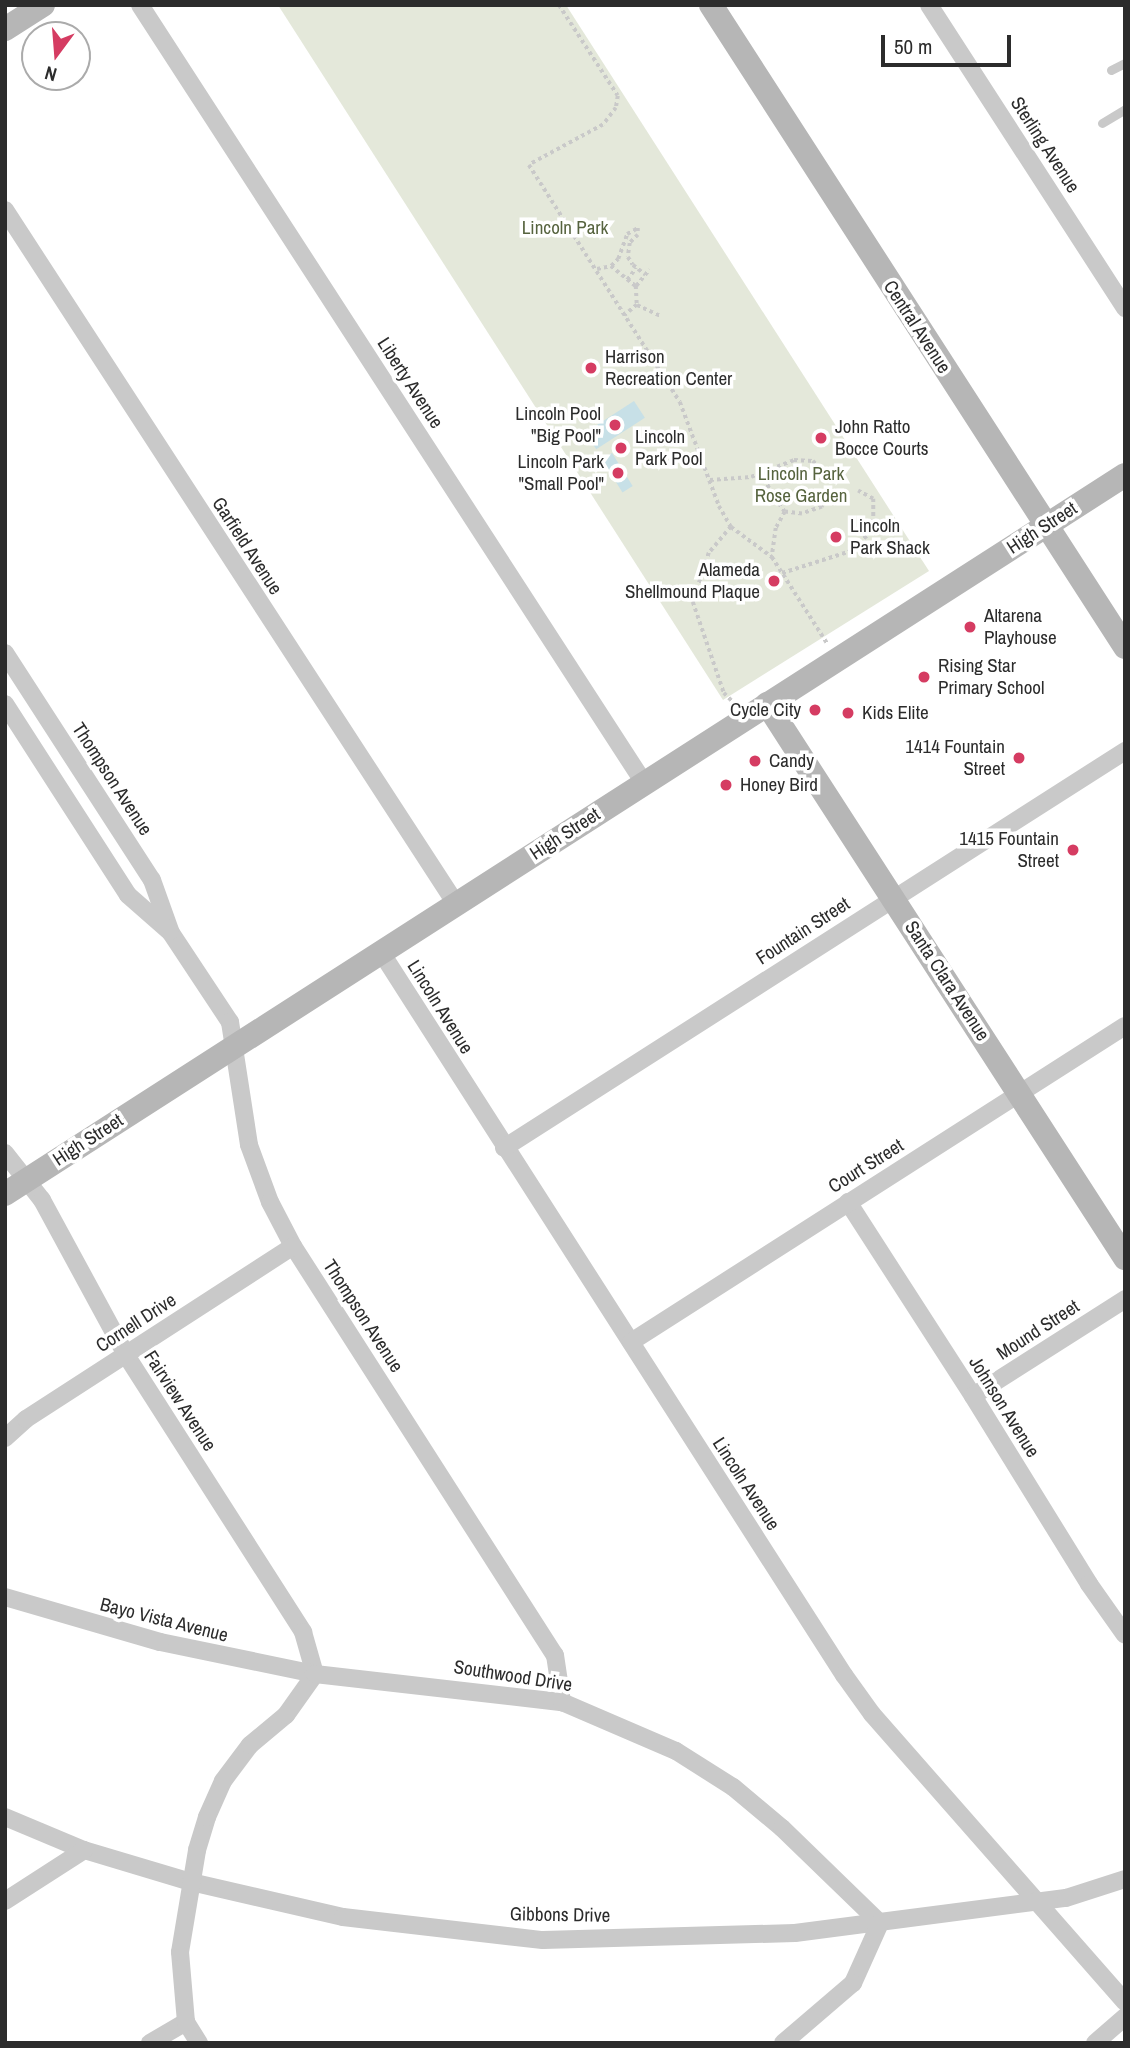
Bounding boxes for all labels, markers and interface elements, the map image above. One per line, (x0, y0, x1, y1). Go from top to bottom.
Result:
north arrow (21, 21, 91, 91)
scale bar (885, 21, 1014, 65)
text: 50 m (894, 32, 932, 61)
text: N (42, 60, 60, 88)
street label: Sterling Avenue (1005, 92, 1085, 198)
park label: Lincoln Park (522, 217, 608, 239)
street label: Central Avenue (878, 276, 956, 378)
street label: Liberty Avenue (372, 333, 448, 433)
place label: Harrison Recreation Center (605, 346, 732, 390)
marker: Harrison Recreation Center (583, 360, 599, 376)
place label: Lincoln Pool "Big Pool" (515, 403, 601, 447)
place label: John Ratto Bocce Courts (835, 416, 929, 460)
marker: Lincoln Pool "Big Pool" (607, 417, 623, 433)
place label: Lincoln Park Pool (635, 426, 703, 470)
marker: John Ratto Bocce Courts (813, 430, 829, 446)
marker: Lincoln Park Pool (613, 440, 629, 456)
place label: Lincoln Park "Small Pool" (517, 451, 604, 495)
park label: Lincoln Park Rose Garden (755, 463, 847, 507)
marker: Lincoln Park "Small Pool" (610, 465, 626, 481)
street label: Garfield Avenue (207, 493, 287, 599)
street label: High Street (1003, 497, 1081, 559)
place label: Lincoln Park Shack (850, 515, 930, 559)
marker: Lincoln Park Shack (828, 529, 844, 545)
place label: Alameda Shellmound Plaque (625, 559, 760, 603)
marker: Alameda Shellmound Plaque (766, 573, 782, 589)
place label: Altarena Playhouse (984, 605, 1057, 649)
marker: Altarena Playhouse (962, 619, 978, 635)
place label: Rising Star Primary School (938, 655, 1044, 699)
marker: Rising Star Primary School (916, 669, 932, 685)
place label: Cycle City (730, 699, 801, 721)
marker: Cycle City (807, 702, 823, 718)
place label: Kids Elite (862, 702, 929, 724)
marker: Kids Elite (840, 705, 856, 721)
street label: Thompson Avenue (67, 718, 157, 840)
place label: 1414 Fountain Street (905, 736, 1005, 780)
place label: Candy (769, 750, 814, 772)
marker: 1414 Fountain Street (1011, 750, 1027, 766)
marker: Candy (747, 753, 763, 769)
place label: Honey Bird (740, 774, 818, 796)
marker: Honey Bird (718, 777, 734, 793)
street label: High Street (526, 803, 604, 865)
place label: 1415 Fountain Street (959, 828, 1059, 872)
marker: 1415 Fountain Street (1065, 842, 1081, 858)
street label: Fountain Street (752, 892, 854, 970)
street label: Santa Clara Avenue (900, 916, 994, 1046)
street label: Lincoln Avenue (402, 956, 478, 1058)
street label: High Street (49, 1109, 127, 1171)
street label: Court Street (824, 1134, 908, 1198)
street label: Thompson Avenue (318, 1255, 408, 1377)
street label: Cornell Drive (92, 1289, 180, 1357)
street label: Mound Street (993, 1295, 1083, 1365)
street label: Fairview Avenue (139, 1346, 221, 1456)
street label: Johnson Avenue (964, 1352, 1044, 1462)
street label: Lincoln Avenue (707, 1433, 785, 1535)
street label: Bayo Vista Avenue (97, 1593, 231, 1647)
street label: Southwood Drive (452, 1655, 574, 1697)
street label: Gibbons Drive (510, 1903, 610, 1927)

